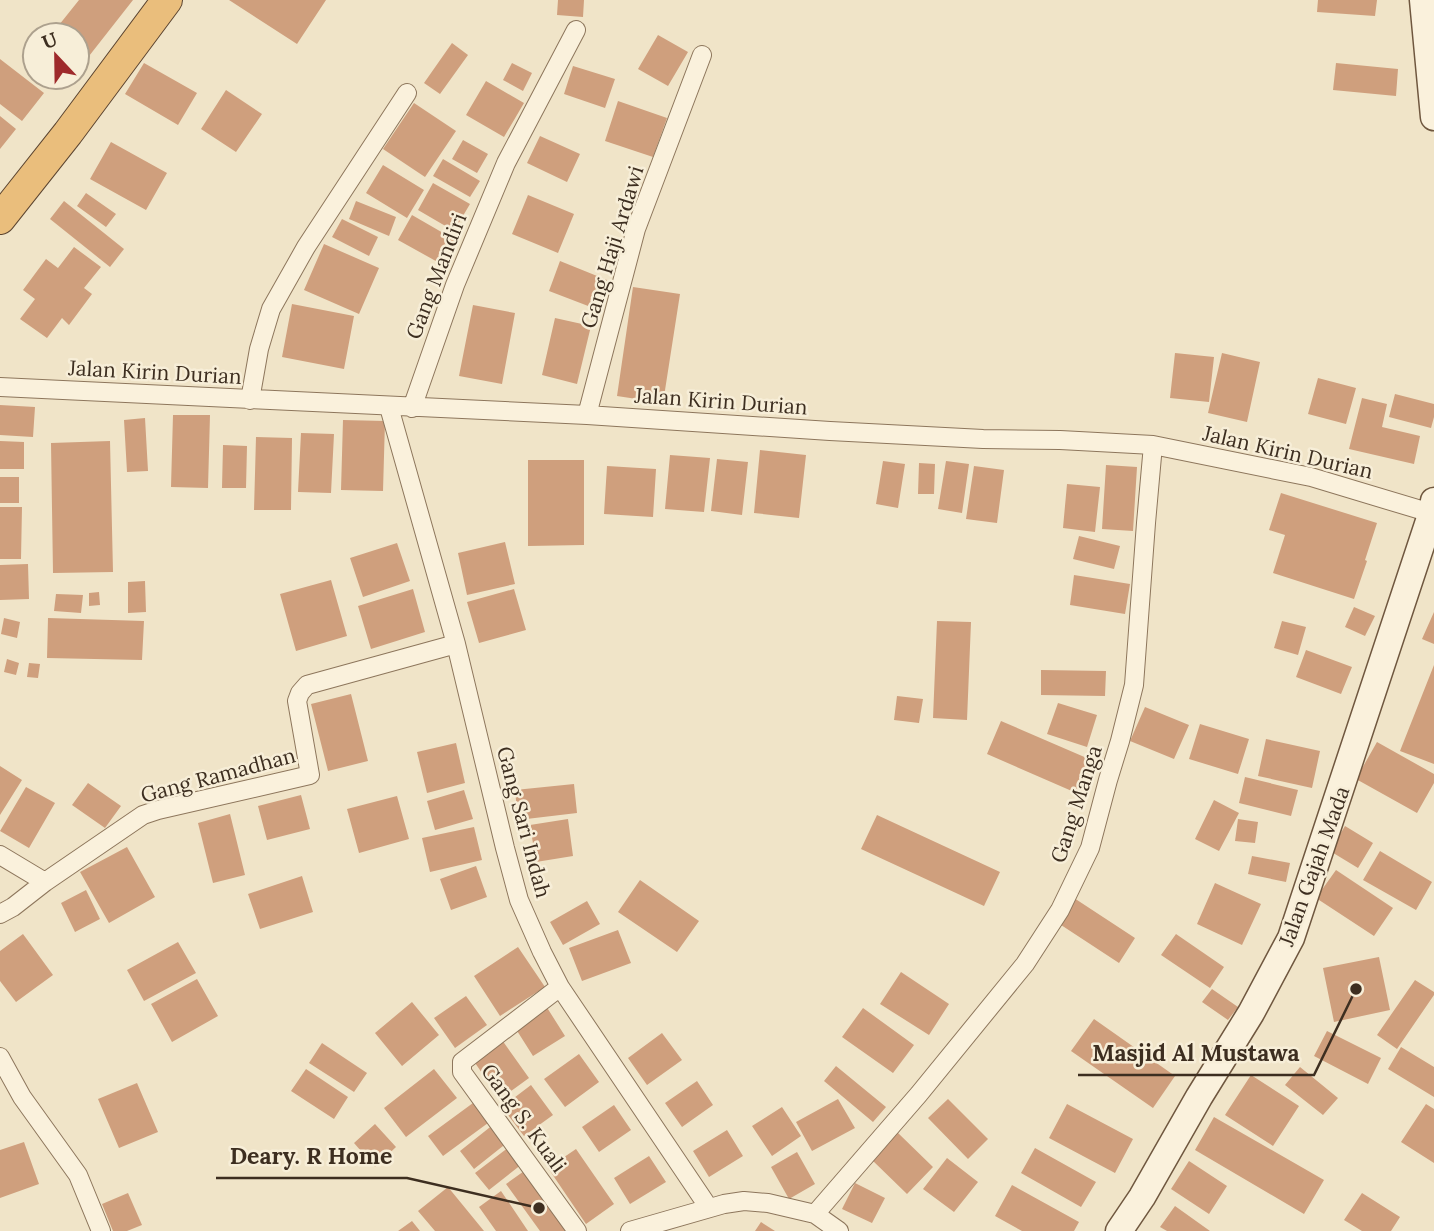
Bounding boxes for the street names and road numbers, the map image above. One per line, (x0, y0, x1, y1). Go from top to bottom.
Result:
street label: Gang Haji Ardawi (574, 162, 650, 332)
street label: Gang Mandiri (400, 209, 472, 343)
street label: Jalan Kirin Durian (67, 354, 243, 390)
street label: Jalan Kirin Durian (633, 381, 809, 421)
street label: Jalan Kirin Durian (1199, 419, 1376, 485)
street label: Gang Ramadhan (138, 741, 299, 809)
street label: Gang Manga (1044, 742, 1108, 866)
street label: Gang Sari Indah (491, 743, 557, 901)
street label: Jalan Gajah Mada (1272, 782, 1355, 950)
street label: Gang S. Kuali (475, 1058, 573, 1178)

